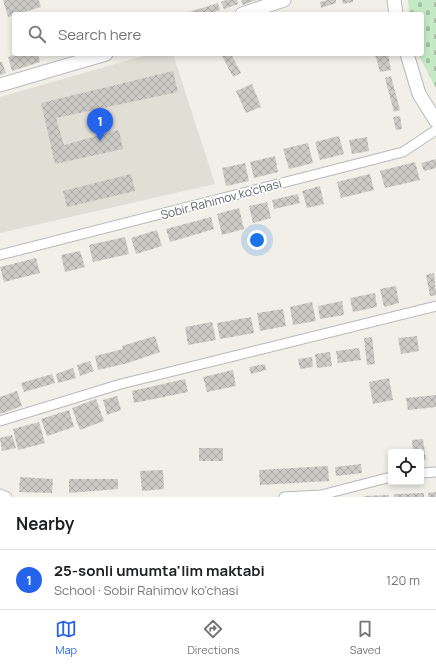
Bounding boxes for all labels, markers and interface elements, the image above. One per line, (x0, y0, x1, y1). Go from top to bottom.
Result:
search box (12, 12, 424, 56)
icon: search (26, 23, 48, 45)
text: Search here (58, 24, 141, 45)
pin: 1 (87, 108, 113, 141)
street label: Sobir Rahimov ko'chasi (159, 175, 283, 223)
your location (247, 230, 267, 250)
map controls (388, 449, 424, 485)
button: locate (388, 449, 424, 485)
text: Nearby (16, 512, 74, 535)
text: 25-sonli umumta'lim maktabi (54, 560, 265, 581)
text: 1 (26, 571, 32, 589)
text: 120 m (386, 571, 420, 589)
text: School · Sobir Rahimov ko'chasi (54, 581, 239, 599)
tab: Map (55, 618, 77, 657)
tab: Directions (187, 618, 240, 657)
tab: Saved (350, 618, 381, 657)

